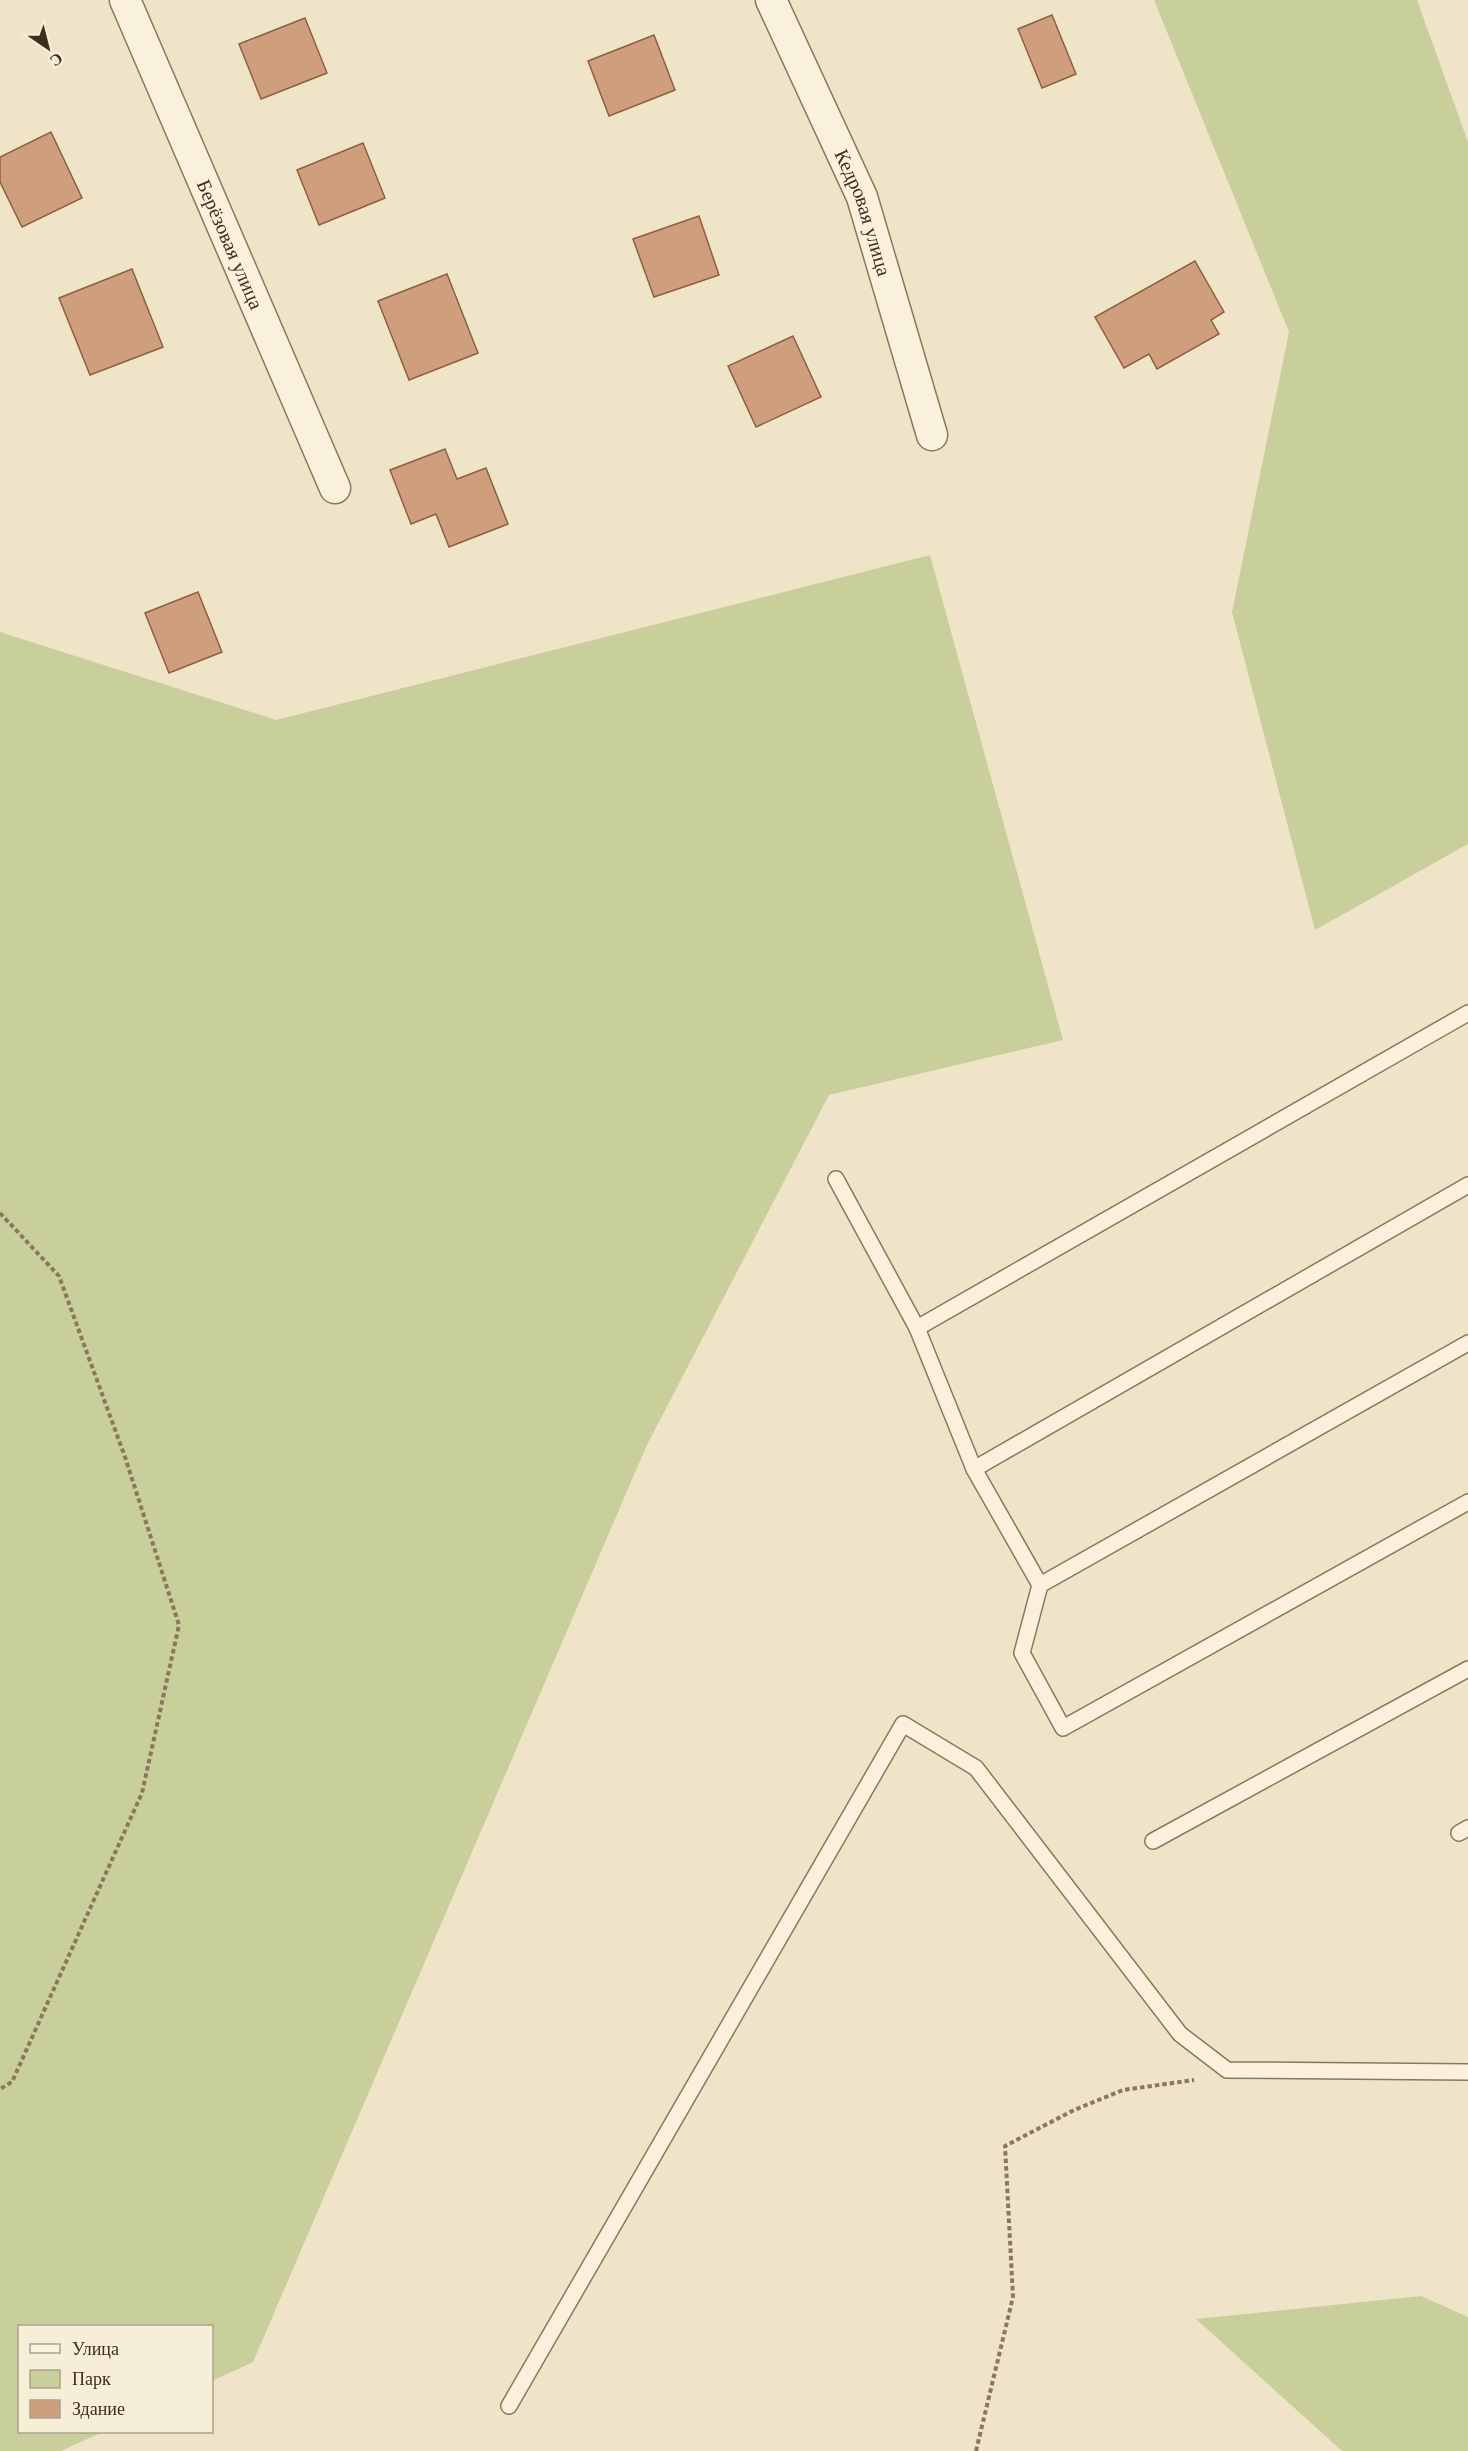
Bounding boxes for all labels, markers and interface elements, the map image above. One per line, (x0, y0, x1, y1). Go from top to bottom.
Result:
north arrow (18, 18, 78, 78)
text: С (47, 50, 66, 70)
street label: Кедровая улица (830, 146, 896, 278)
street label: Берёзовая улица (193, 176, 268, 313)
legend (18, 2325, 213, 2433)
text: Улица (72, 2339, 119, 2359)
text: Парк (72, 2369, 111, 2389)
text: Здание (72, 2399, 125, 2419)

